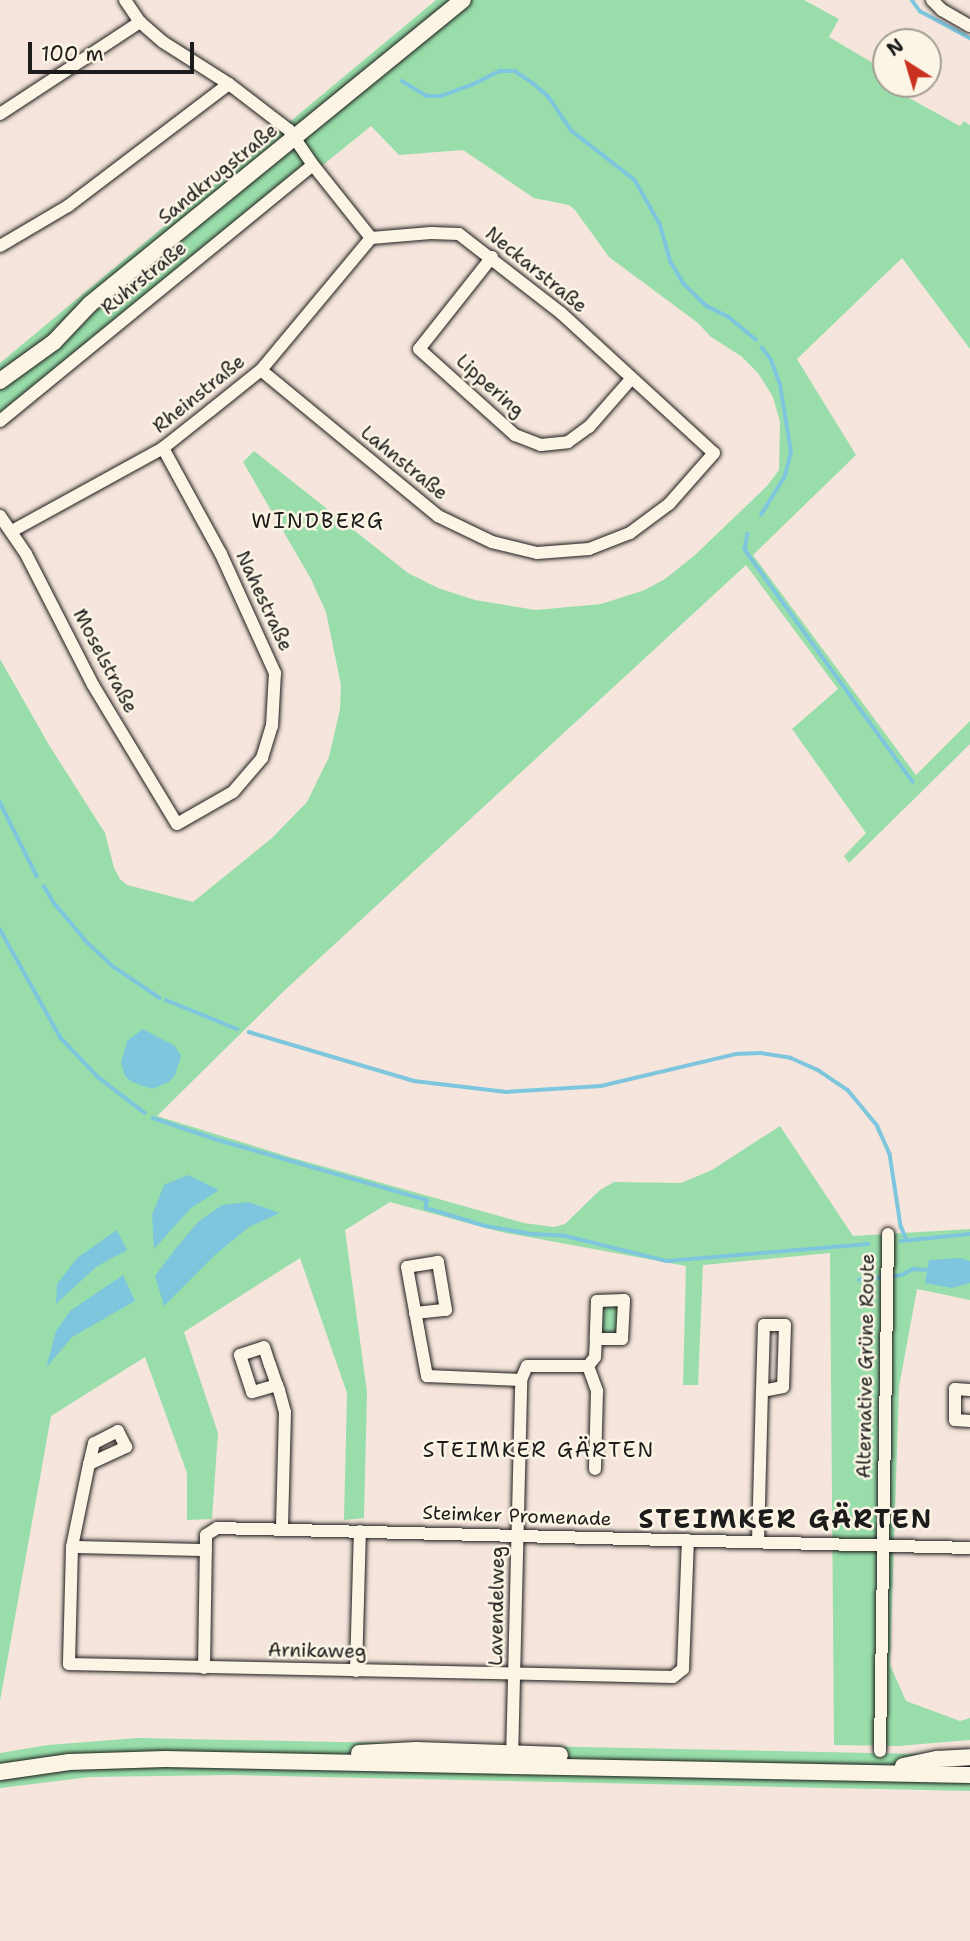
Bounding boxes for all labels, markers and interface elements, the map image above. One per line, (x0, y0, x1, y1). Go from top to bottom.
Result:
scale bar (32, 28, 198, 72)
north arrow (872, 28, 942, 98)
text: N (882, 33, 909, 62)
text: 100 m (41, 40, 104, 68)
street label: Sandkrugstraße (154, 119, 282, 229)
street label: Neckarstraße (481, 222, 591, 318)
street label: Ruhrstraße (97, 237, 191, 319)
street label: Rheinstraße (148, 350, 250, 438)
street label: Lippering (451, 350, 529, 422)
street label: Lahnstraße (356, 421, 452, 505)
district label: WINDBERG (252, 508, 384, 534)
street label: Nahestraße (231, 547, 297, 655)
street label: Moselstraße (68, 605, 142, 717)
street label: Alternative Grüne Route (853, 1253, 879, 1479)
district label: STEIMKER GÄRTEN (425, 1437, 653, 1463)
street label: Steimker Promenade (422, 1501, 612, 1531)
district label: STEIMKER GÄRTEN (640, 1503, 932, 1535)
street label: Lavendelweg (485, 1546, 509, 1666)
street label: Arnikaweg (268, 1639, 366, 1663)

